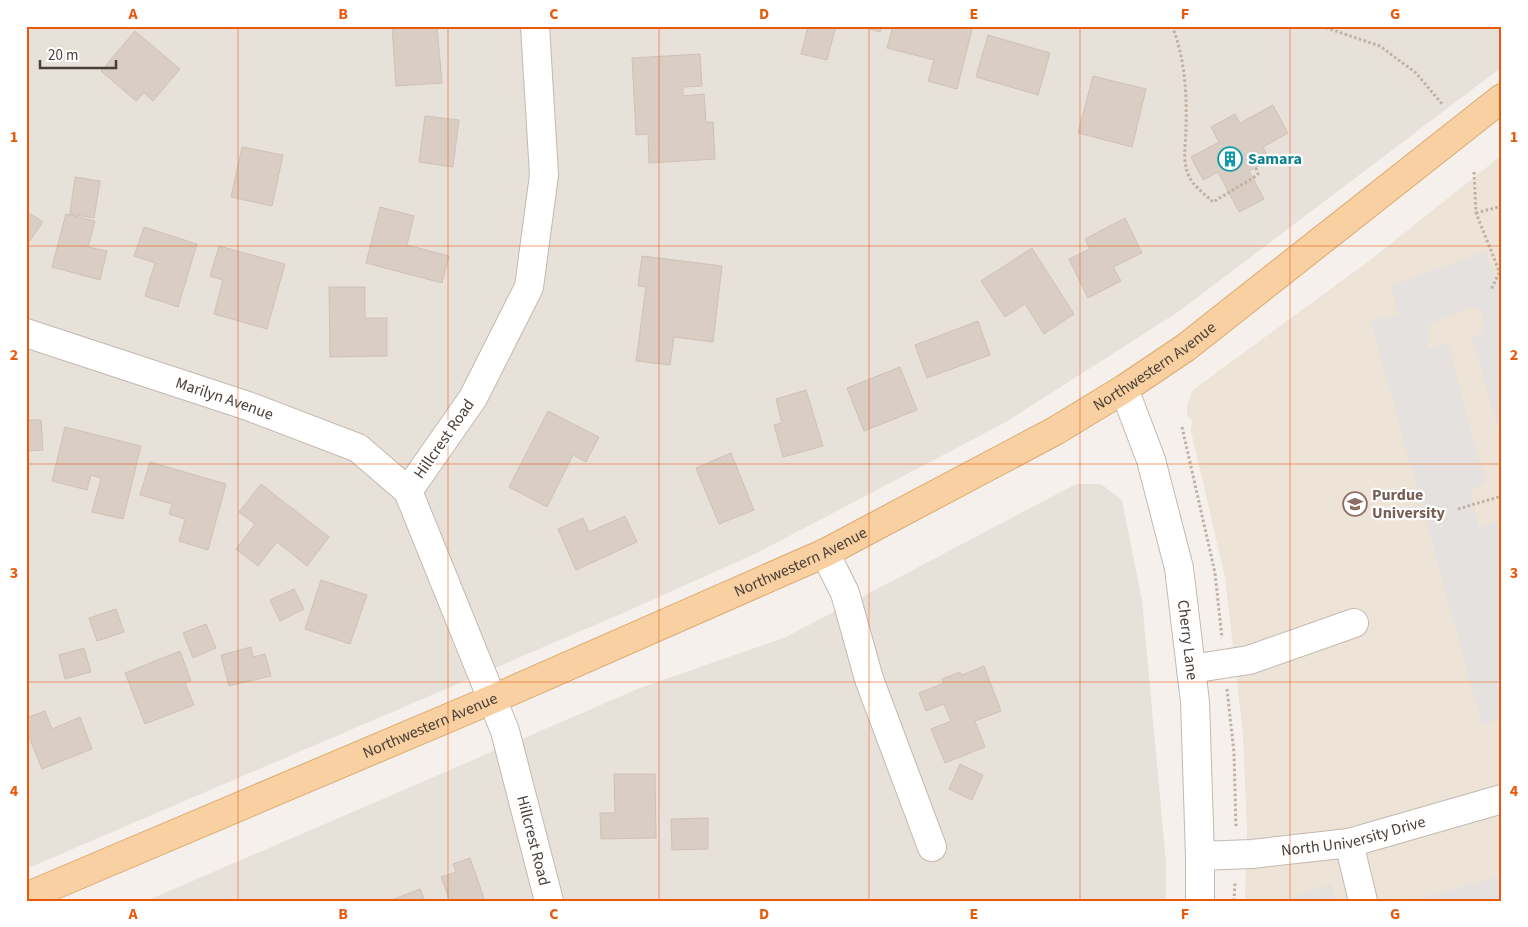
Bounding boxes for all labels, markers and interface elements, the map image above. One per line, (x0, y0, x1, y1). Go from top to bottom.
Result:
text: A (127, 3, 138, 25)
text: B (338, 3, 348, 25)
text: C (549, 3, 559, 25)
text: D (759, 3, 769, 25)
text: E (970, 3, 978, 25)
text: F (1181, 3, 1189, 25)
text: G (1390, 3, 1400, 25)
scale bar (40, 38, 116, 70)
text: 20 m (48, 45, 78, 66)
text: 1 (10, 126, 18, 148)
text: 1 (1510, 126, 1518, 148)
building icon: Samara (1217, 146, 1243, 172)
place label: Samara (1248, 148, 1302, 170)
street label: Northwestern Avenue (1089, 317, 1221, 416)
text: 2 (10, 344, 18, 366)
text: 2 (1510, 344, 1518, 366)
street label: Marilyn Avenue (173, 372, 277, 426)
street label: Hillcrest Road (408, 395, 480, 483)
place label: Purdue University (1372, 484, 1446, 524)
school or university icon: Purdue University (1342, 491, 1368, 517)
street label: Northwestern Avenue (731, 522, 871, 603)
text: 3 (10, 562, 18, 584)
text: 3 (1510, 562, 1518, 584)
street label: Cherry Lane (1172, 599, 1203, 681)
street label: Northwestern Avenue (359, 687, 501, 764)
text: 4 (10, 780, 19, 802)
text: 4 (1510, 780, 1519, 802)
street label: Hillcrest Road (511, 793, 556, 888)
street label: North University Drive (1280, 811, 1428, 862)
text: A (127, 903, 138, 925)
text: B (338, 903, 348, 925)
text: C (549, 903, 559, 925)
text: D (759, 903, 769, 925)
text: E (970, 903, 978, 925)
text: F (1181, 903, 1189, 925)
text: G (1390, 903, 1400, 925)

